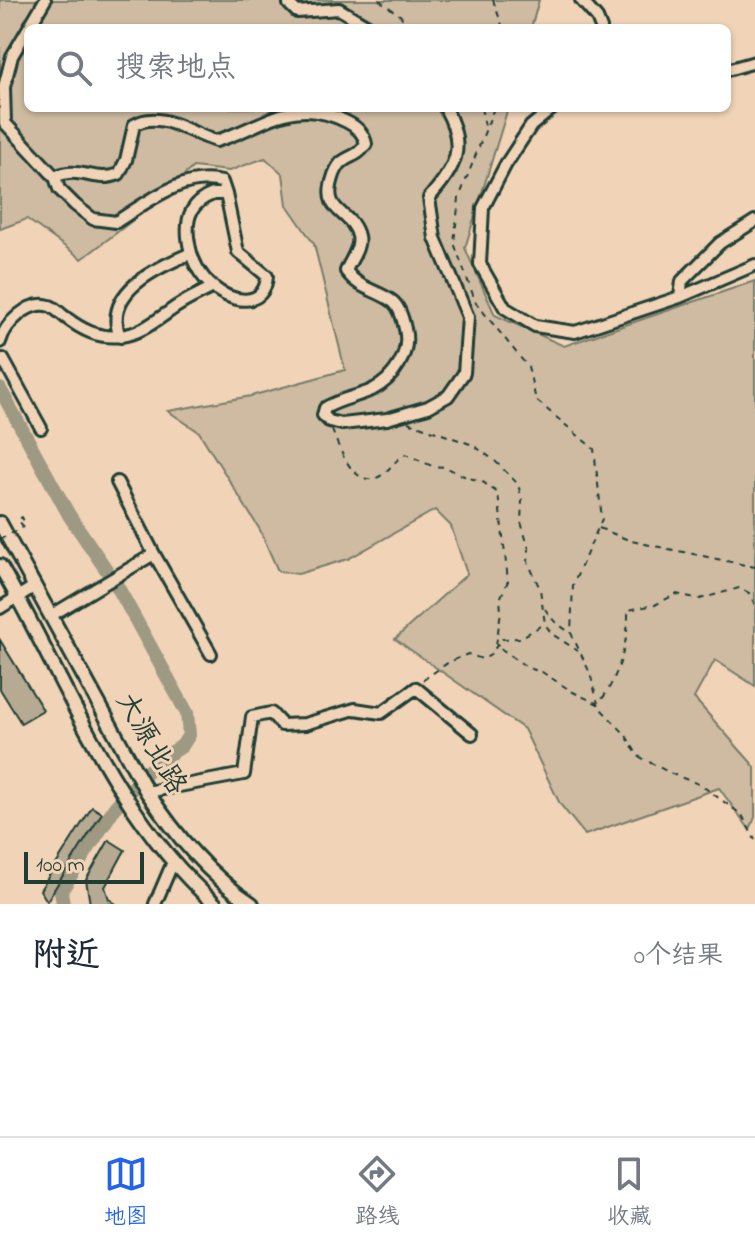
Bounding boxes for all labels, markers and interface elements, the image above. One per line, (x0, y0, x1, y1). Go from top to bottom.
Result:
search box (24, 24, 731, 112)
icon: search (52, 46, 96, 90)
text: 搜索地点 (116, 47, 236, 91)
street label: 大源北路 (104, 685, 196, 803)
scale bar (24, 848, 144, 884)
text: 100 m (36, 850, 85, 882)
text: 附近 (32, 932, 100, 982)
text: 0个结果 (634, 938, 723, 976)
tab: 地图 (104, 1152, 148, 1234)
tab: 路线 (355, 1152, 399, 1234)
tab: 收藏 (607, 1152, 651, 1234)

